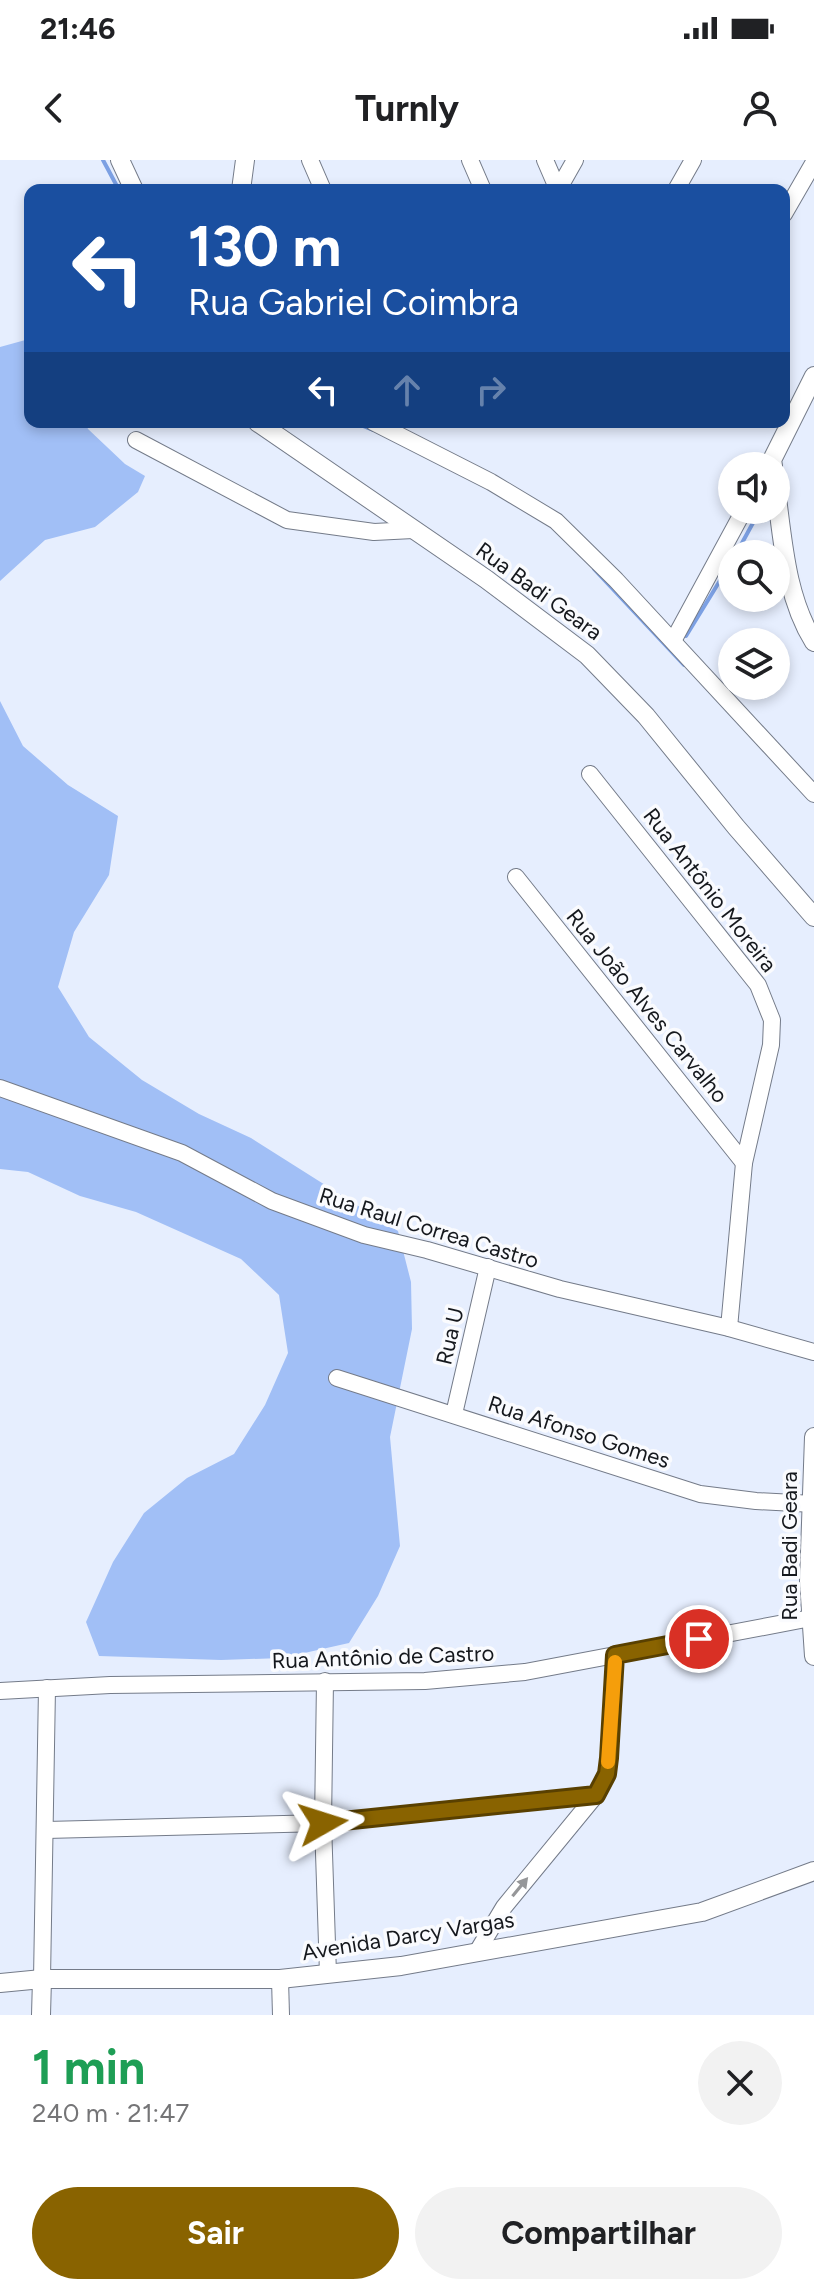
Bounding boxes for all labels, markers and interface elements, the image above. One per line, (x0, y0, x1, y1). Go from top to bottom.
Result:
text: 21:46 (40, 10, 115, 47)
icon: back (32, 86, 76, 130)
icon: person (738, 86, 782, 130)
text: Turnly (355, 87, 459, 130)
text: 130 m (188, 213, 341, 280)
icon: left (56, 216, 160, 320)
text: Rua Gabriel Coimbra (188, 281, 519, 324)
icon: left (301, 368, 345, 412)
icon: ahead (385, 368, 429, 412)
icon: right (469, 368, 513, 412)
map controls (718, 452, 790, 700)
button: sound (718, 452, 790, 524)
street label: Rua Badi Geara (471, 536, 607, 646)
button: search (718, 540, 790, 612)
button: layers (718, 628, 790, 700)
street label: Rua Antônio Moreira (637, 802, 783, 978)
street label: Rua João Alves Carvalho (560, 904, 734, 1108)
street label: Rua Raul Correa Castro (316, 1182, 542, 1274)
street label: Rua U (430, 1305, 470, 1367)
street label: Rua Afonso Gomes (485, 1390, 673, 1474)
street label: Rua Badi Geara (776, 1471, 803, 1621)
pin (665, 1605, 733, 1673)
icon: arrive (677, 1617, 721, 1661)
street label: Rua Antônio de Castro (271, 1640, 495, 1674)
position arrow (281, 1781, 365, 1865)
one-way arrow (511, 1877, 528, 1897)
street label: Avenida Darcy Vargas (300, 1906, 516, 1966)
text: 1 min (32, 2038, 145, 2096)
button: close (698, 2041, 782, 2125)
text: 240 m · 21:47 (32, 2097, 189, 2129)
button: Sair (32, 2187, 399, 2279)
button: Compartilhar (415, 2187, 782, 2279)

